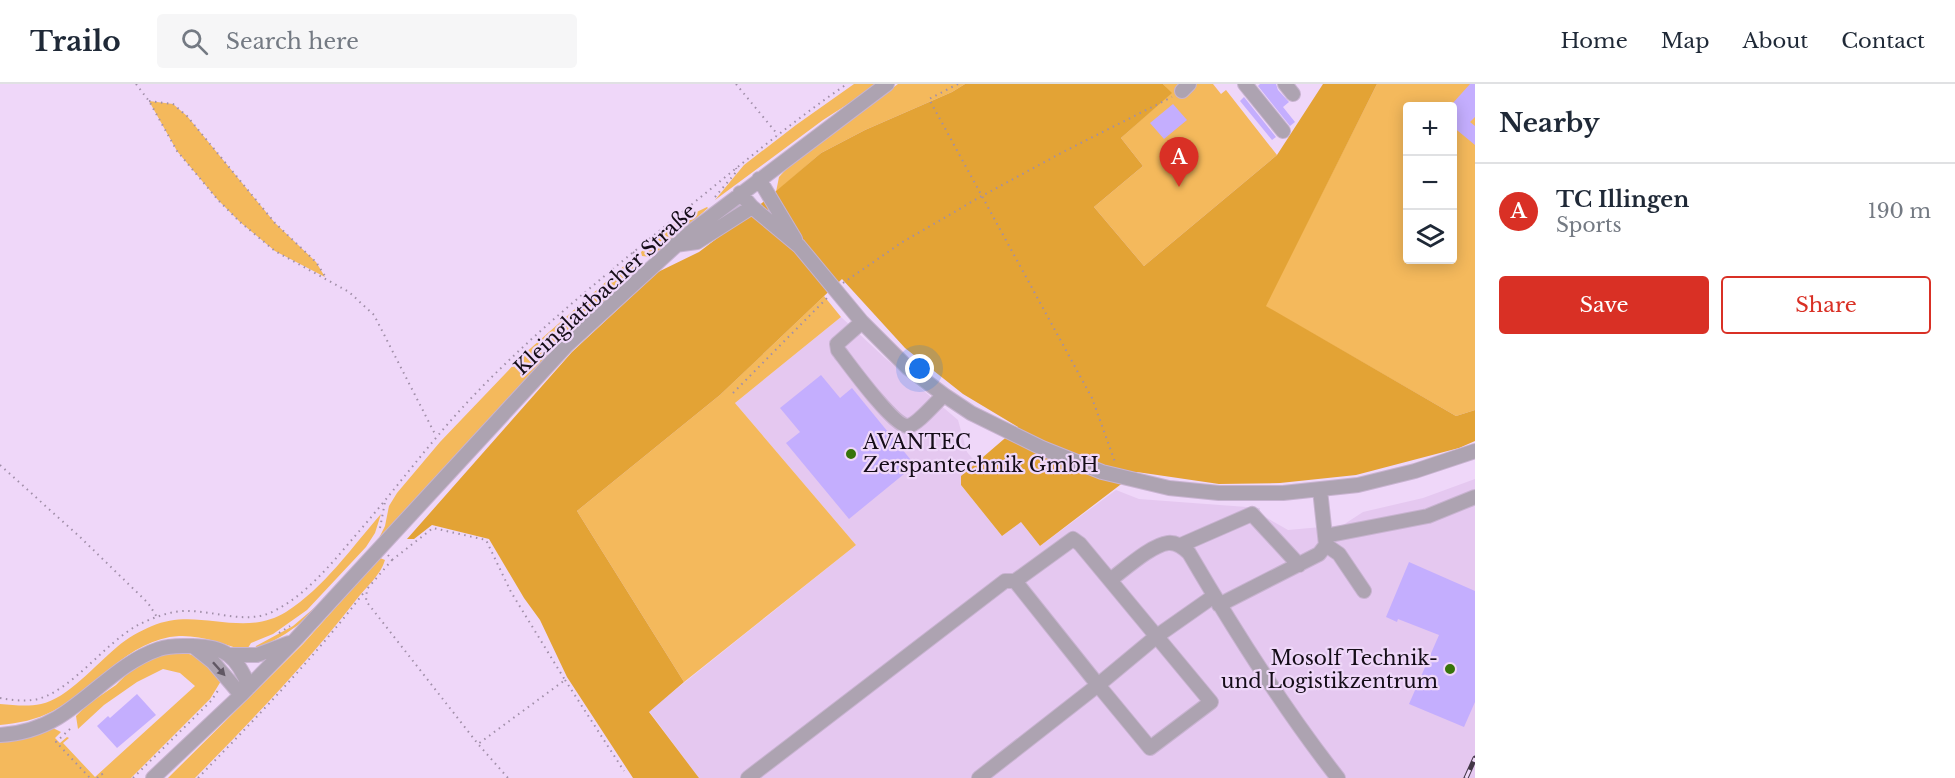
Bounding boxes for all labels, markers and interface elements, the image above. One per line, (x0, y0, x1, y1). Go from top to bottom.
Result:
search box (157, 14, 577, 68)
text: Trailo (30, 24, 121, 59)
icon: search (178, 25, 211, 58)
text: Search here (226, 28, 359, 55)
text: Home (1561, 28, 1628, 54)
text: Map (1661, 28, 1709, 54)
text: About (1742, 28, 1808, 54)
text: Contact (1841, 28, 1925, 54)
map controls (1403, 102, 1457, 264)
button: + (1403, 102, 1457, 156)
text: Nearby (1499, 107, 1600, 139)
pin: A (1160, 138, 1198, 187)
button: − (1403, 156, 1457, 210)
text: TC Illingen (1556, 186, 1689, 213)
street label: Kleinglattbacher Straße (509, 198, 701, 380)
text: A (1510, 199, 1527, 223)
text: 190 m (1868, 199, 1931, 223)
button: layers (1403, 210, 1457, 264)
text: Sports (1556, 213, 1622, 237)
button: Save (1499, 276, 1709, 334)
button: Share (1721, 276, 1931, 334)
your location (905, 354, 934, 383)
place label: AVANTEC Zerspantechnik GmbH (862, 430, 1099, 477)
marker: AVANTEC Zerspantechnik GmbH (844, 447, 858, 461)
place label: Mosolf Technik- und Logistikzentrum (1221, 646, 1439, 693)
one-way arrow (212, 661, 226, 676)
marker: Mosolf Technik- und Logistikzentrum (1443, 662, 1457, 676)

